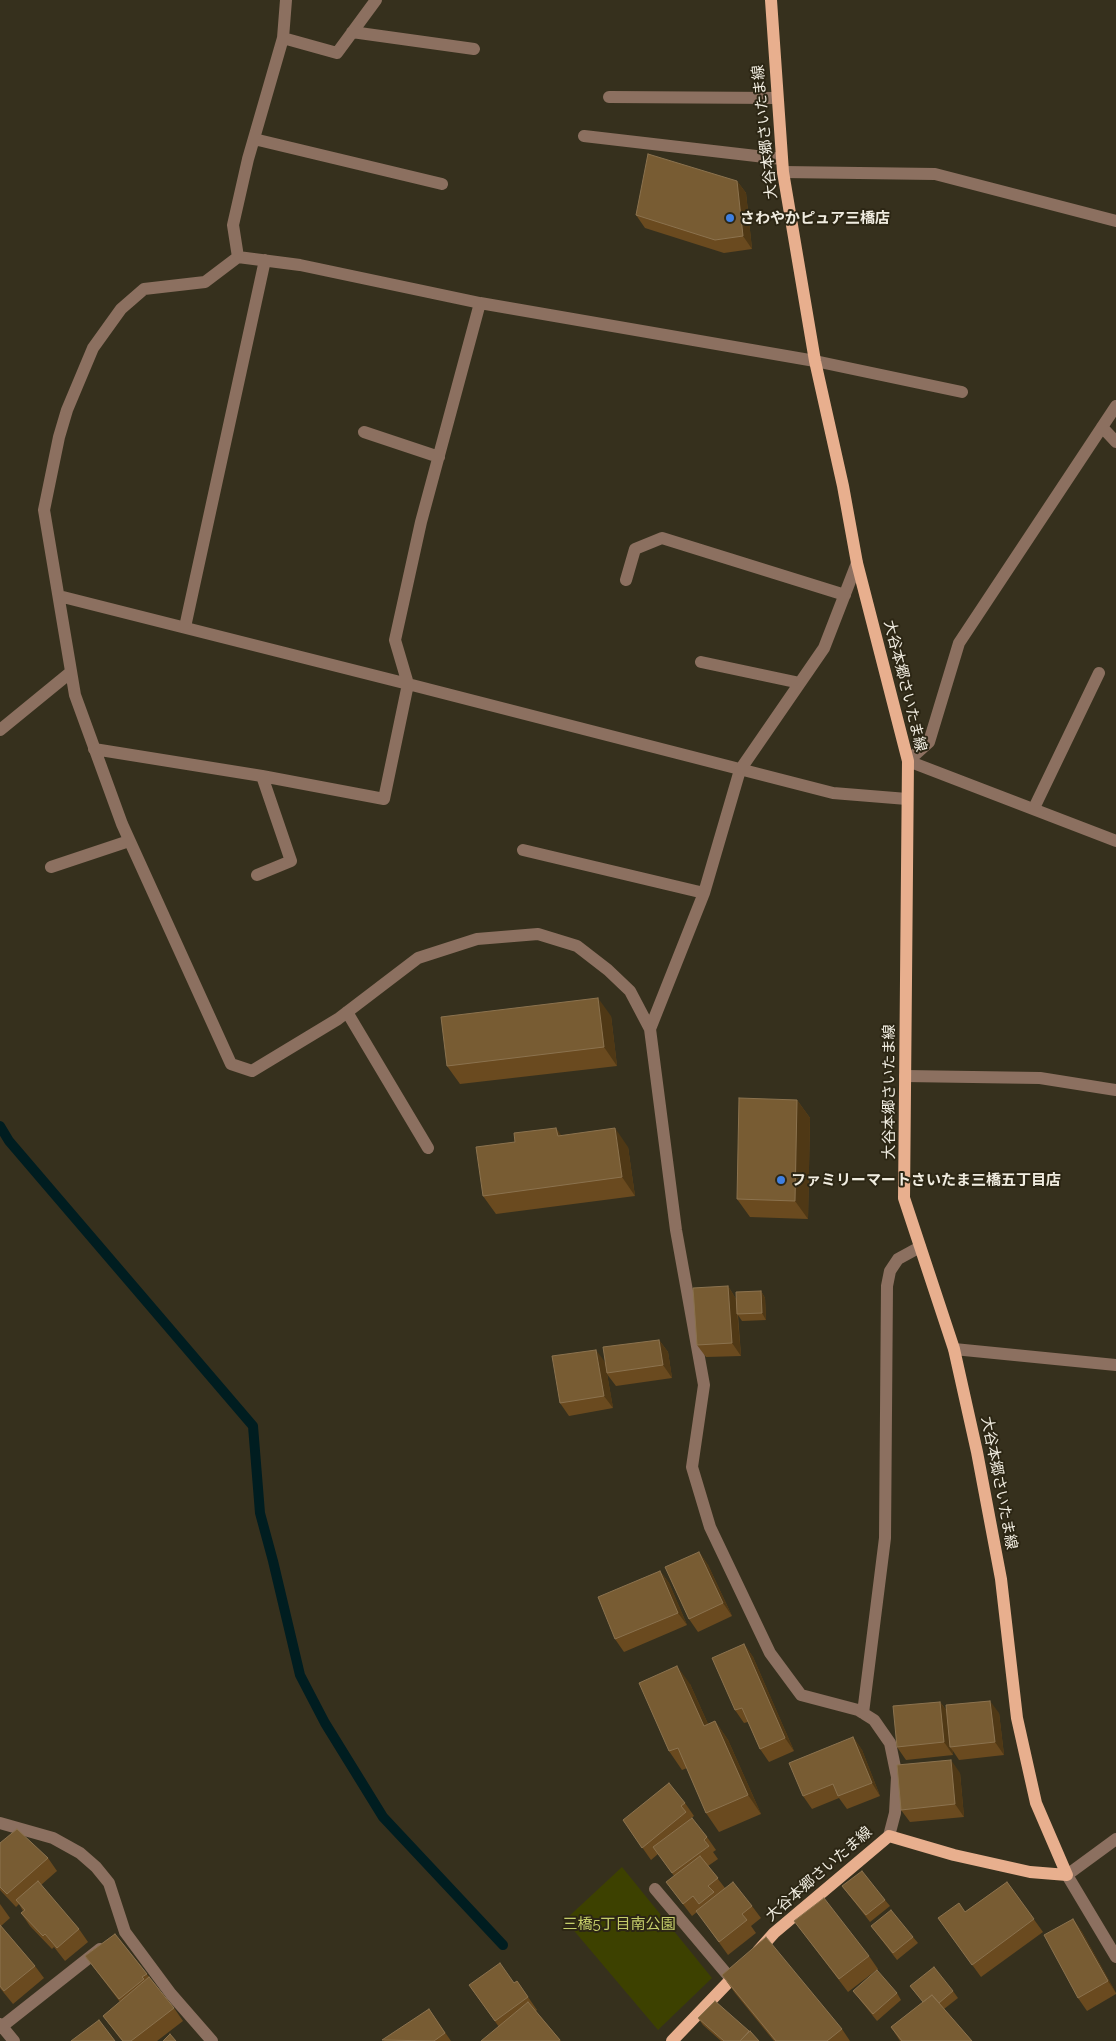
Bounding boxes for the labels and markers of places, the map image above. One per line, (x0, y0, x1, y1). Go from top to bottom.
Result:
place label: さわやかピュア三橋店 (740, 209, 890, 227)
marker: さわやかピュア三橋店 (724, 212, 736, 224)
place label: ファミリーマートさいたま三橋五丁目店 (791, 1171, 1061, 1189)
marker: ファミリーマートさいたま三橋五丁目店 (775, 1174, 787, 1186)

